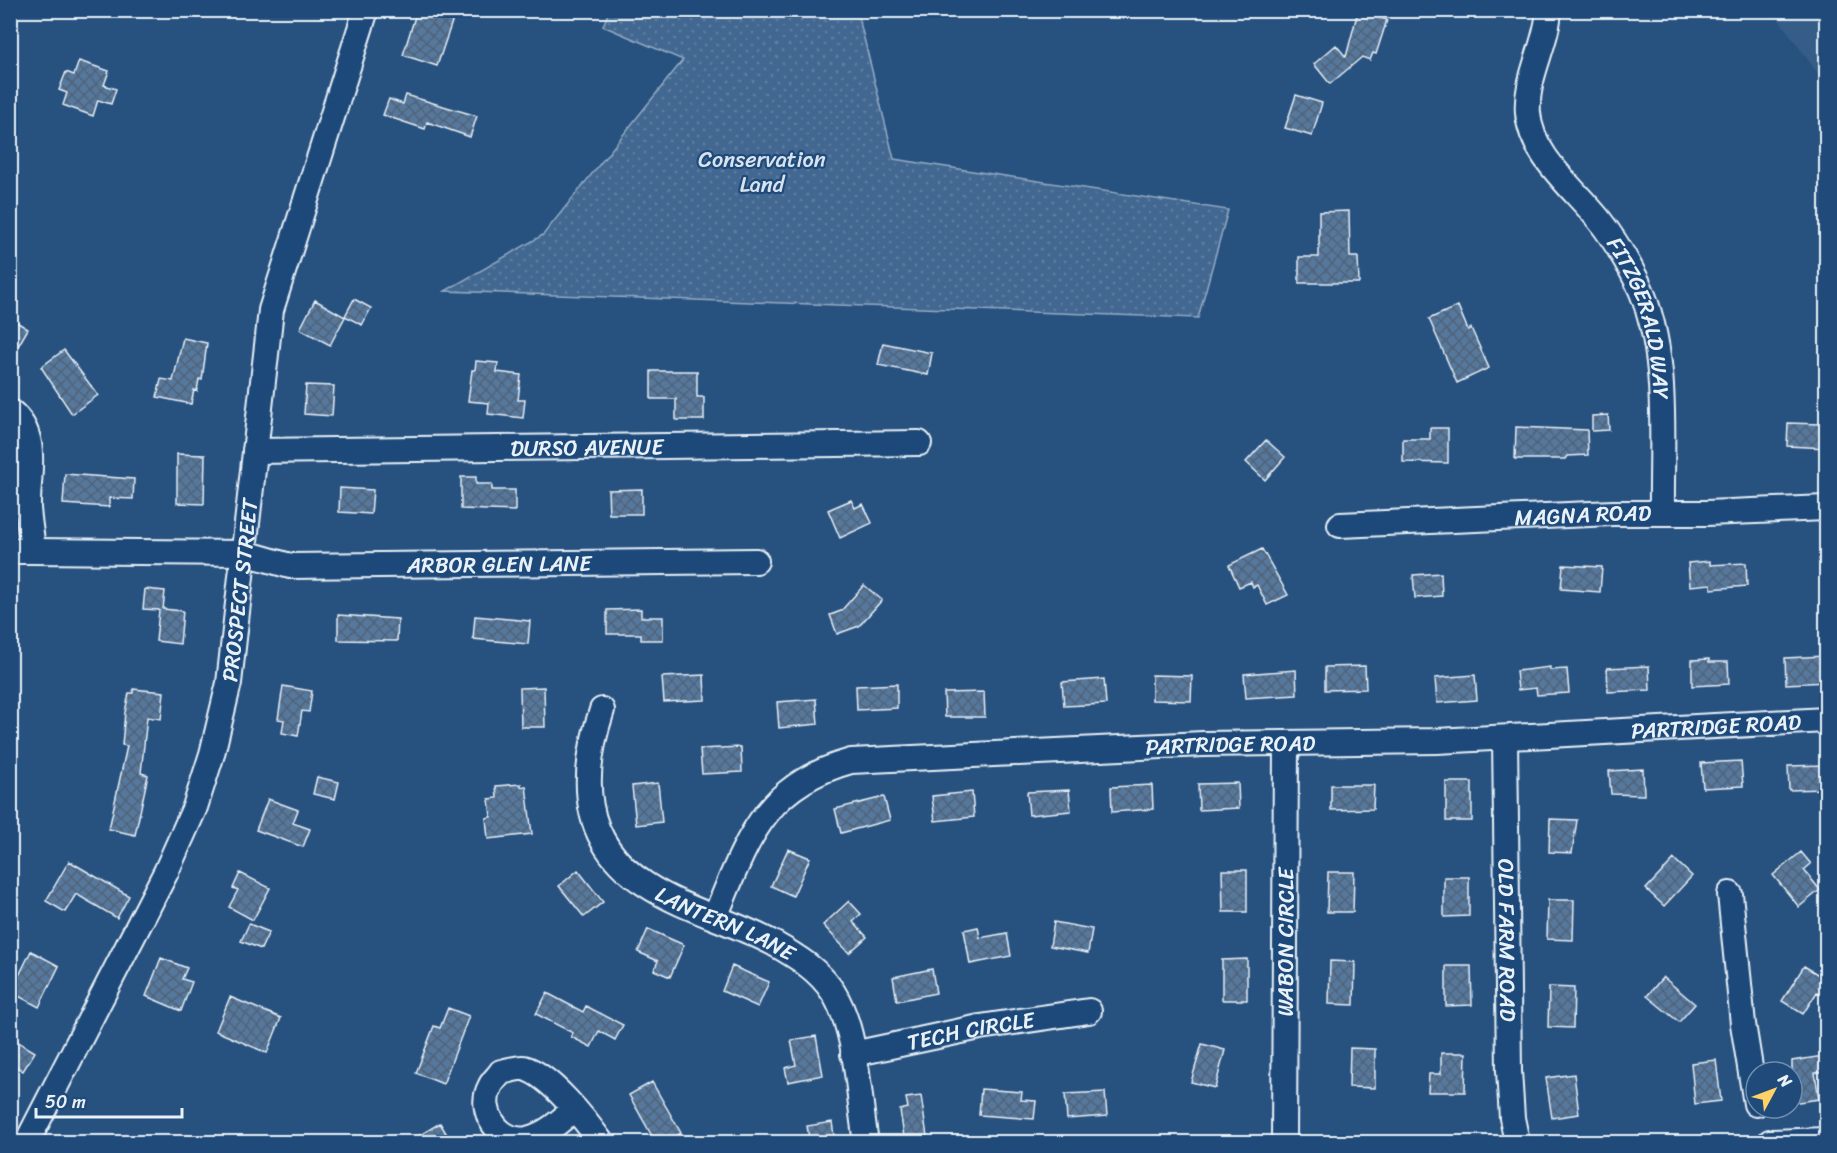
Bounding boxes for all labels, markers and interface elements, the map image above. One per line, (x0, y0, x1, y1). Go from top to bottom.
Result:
park label: Conservation Land (698, 140, 826, 204)
street label: FITZGERALD WAY (1596, 228, 1681, 401)
street label: DURSO AVENUE (510, 427, 665, 467)
street label: MAGNA ROAD (1514, 494, 1651, 537)
street label: PROSPECT STREET (210, 495, 269, 684)
street label: ARBOR GLEN LANE (406, 543, 593, 584)
street label: PARTRIDGE ROAD (1630, 702, 1802, 750)
street label: PARTRIDGE ROAD (1144, 723, 1316, 766)
street label: OLD FARM ROAD (1487, 858, 1528, 1022)
street label: WABON CIRCLE (1265, 866, 1305, 1016)
street label: LANTERN LANE (648, 875, 805, 972)
street label: TECH CIRCLE (903, 1000, 1039, 1062)
north arrow (1744, 1060, 1804, 1120)
text: N (1770, 1066, 1800, 1095)
scale bar (36, 1081, 182, 1119)
text: 50 m (45, 1086, 86, 1118)

